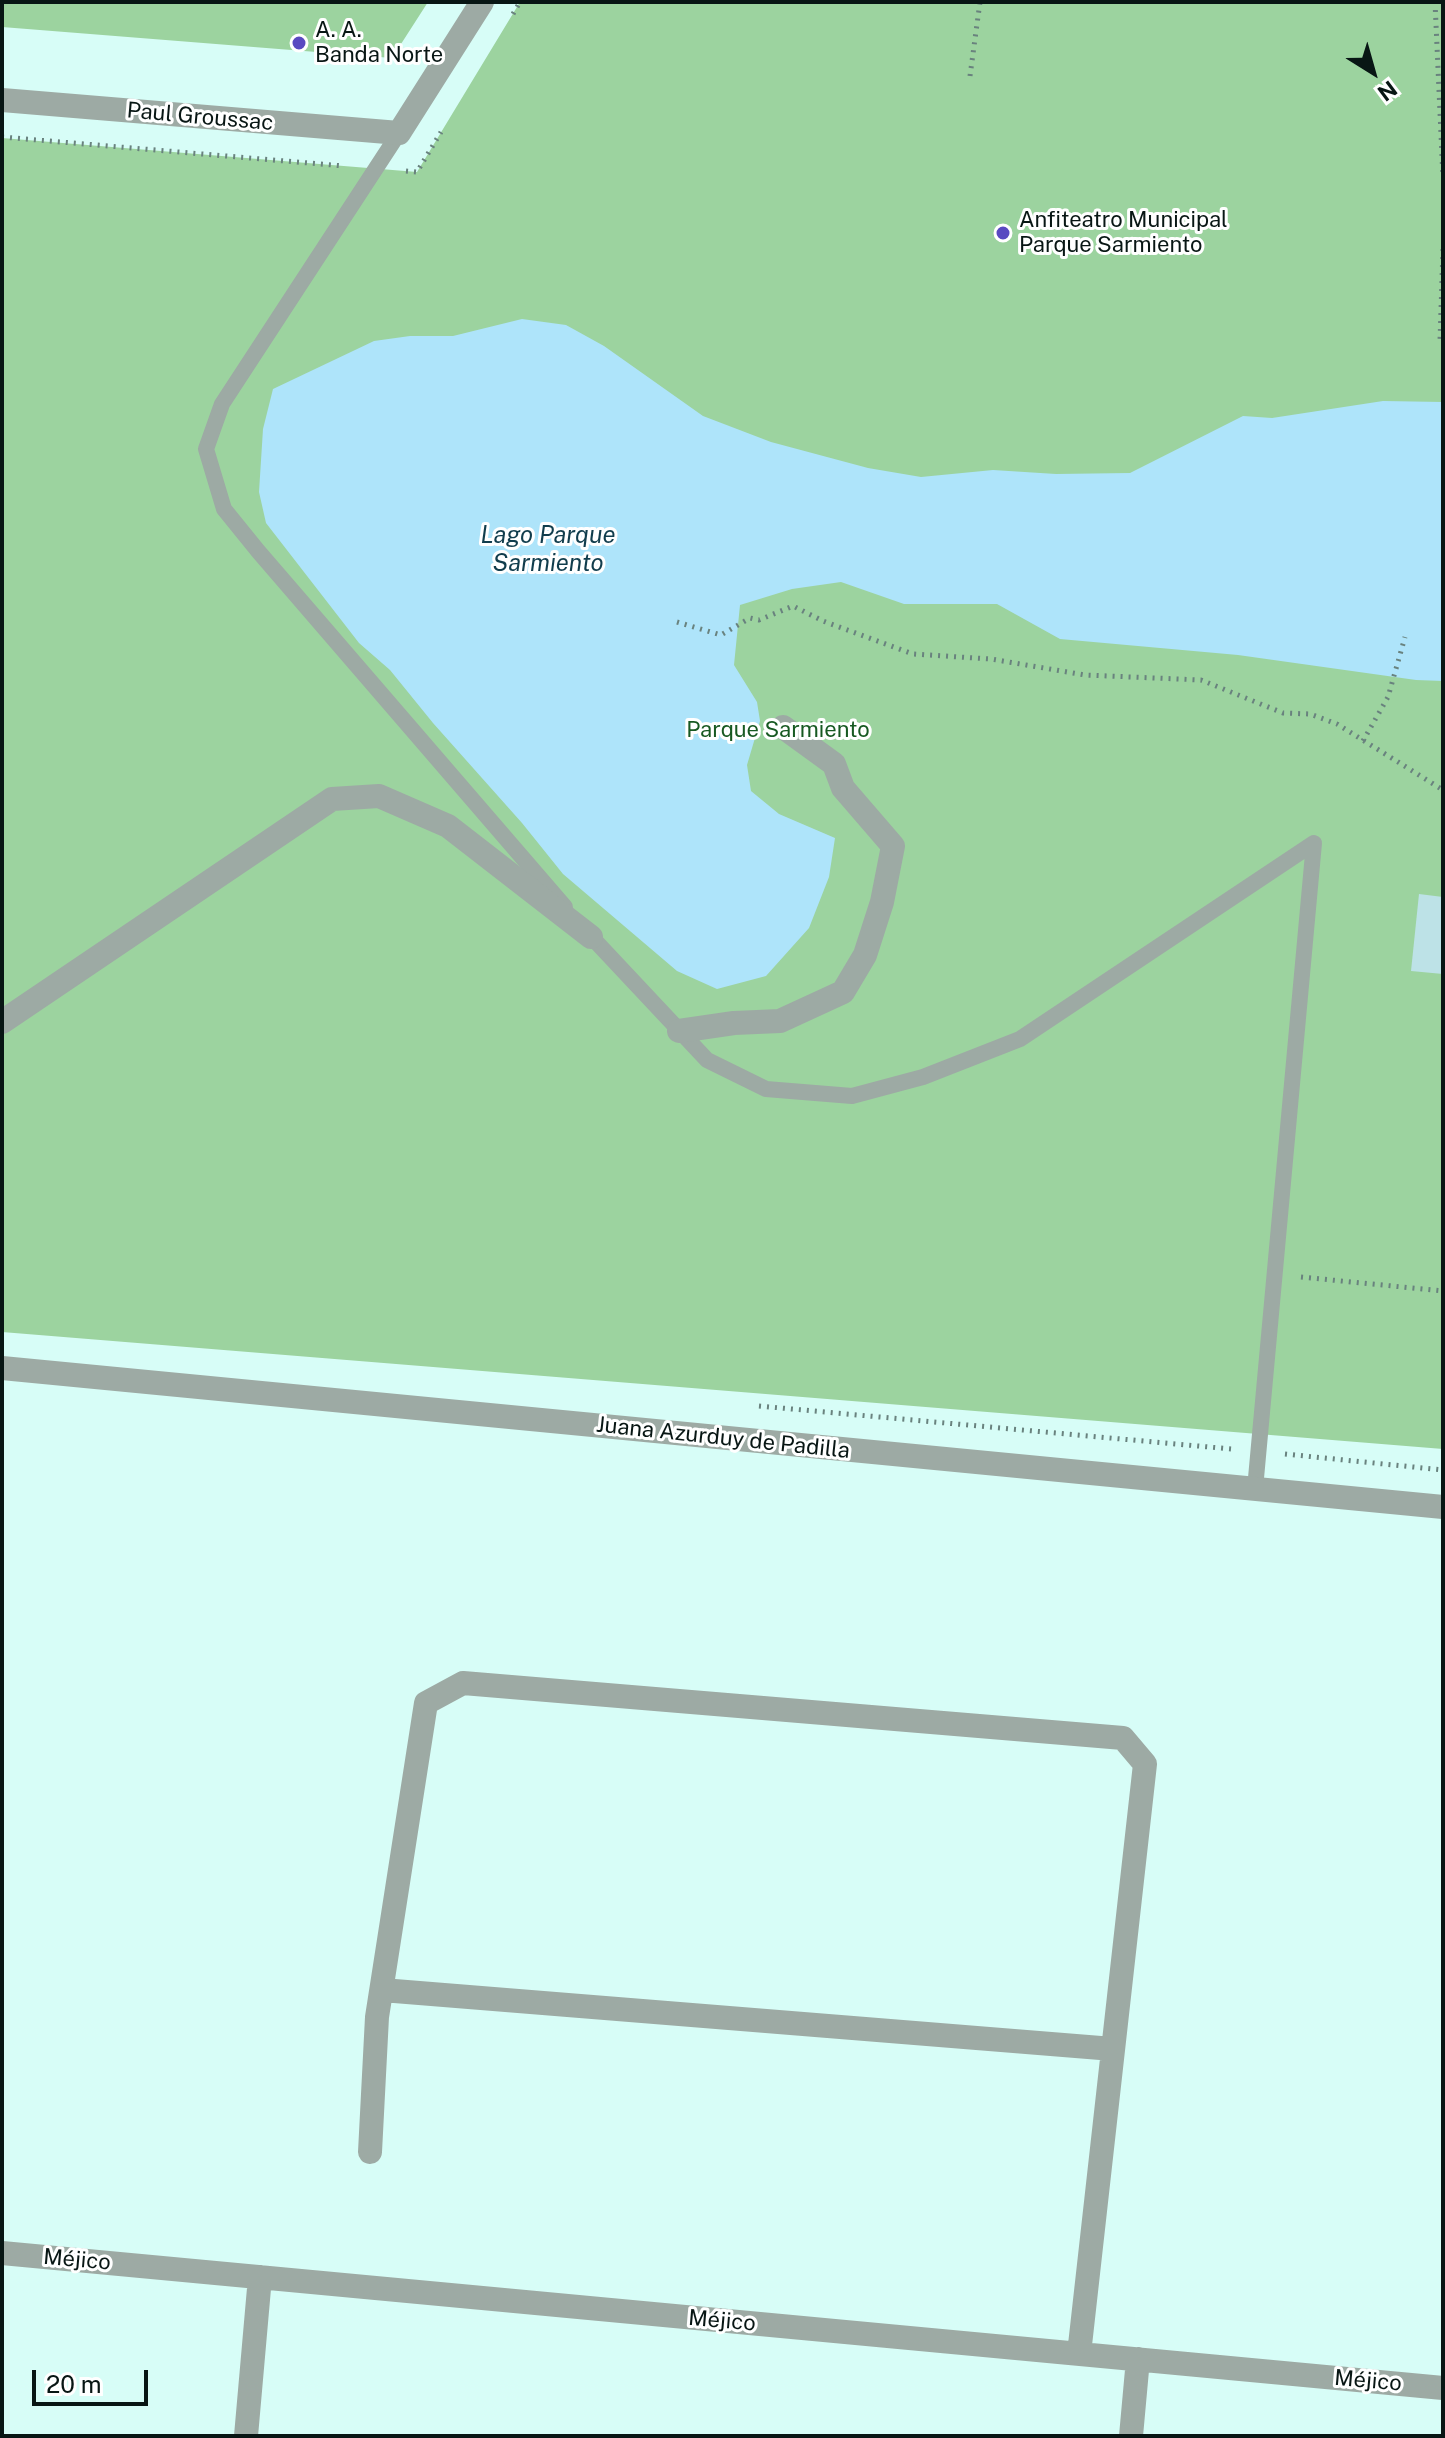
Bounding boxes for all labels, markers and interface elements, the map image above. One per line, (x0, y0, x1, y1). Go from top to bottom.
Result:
place label: A. A. Banda Norte (315, 17, 443, 68)
north arrow (1333, 32, 1413, 112)
marker: A. A. Banda Norte (290, 34, 308, 52)
text: N (1373, 76, 1402, 107)
street label: Paul Groussac (126, 97, 274, 137)
place label: Anfiteatro Municipal Parque Sarmiento (1019, 207, 1228, 258)
marker: Anfiteatro Municipal Parque Sarmiento (994, 224, 1012, 242)
water label: Lago Parque Sarmiento (480, 522, 616, 578)
park label: Parque Sarmiento (686, 717, 870, 743)
street label: Juana Azurduy de Padilla (595, 1412, 851, 1464)
street label: Méjico (42, 2244, 112, 2276)
street label: Méjico (687, 2305, 757, 2337)
scale bar (36, 2354, 152, 2404)
street label: Méjico (1333, 2365, 1403, 2397)
text: 20 m (46, 2370, 102, 2398)

